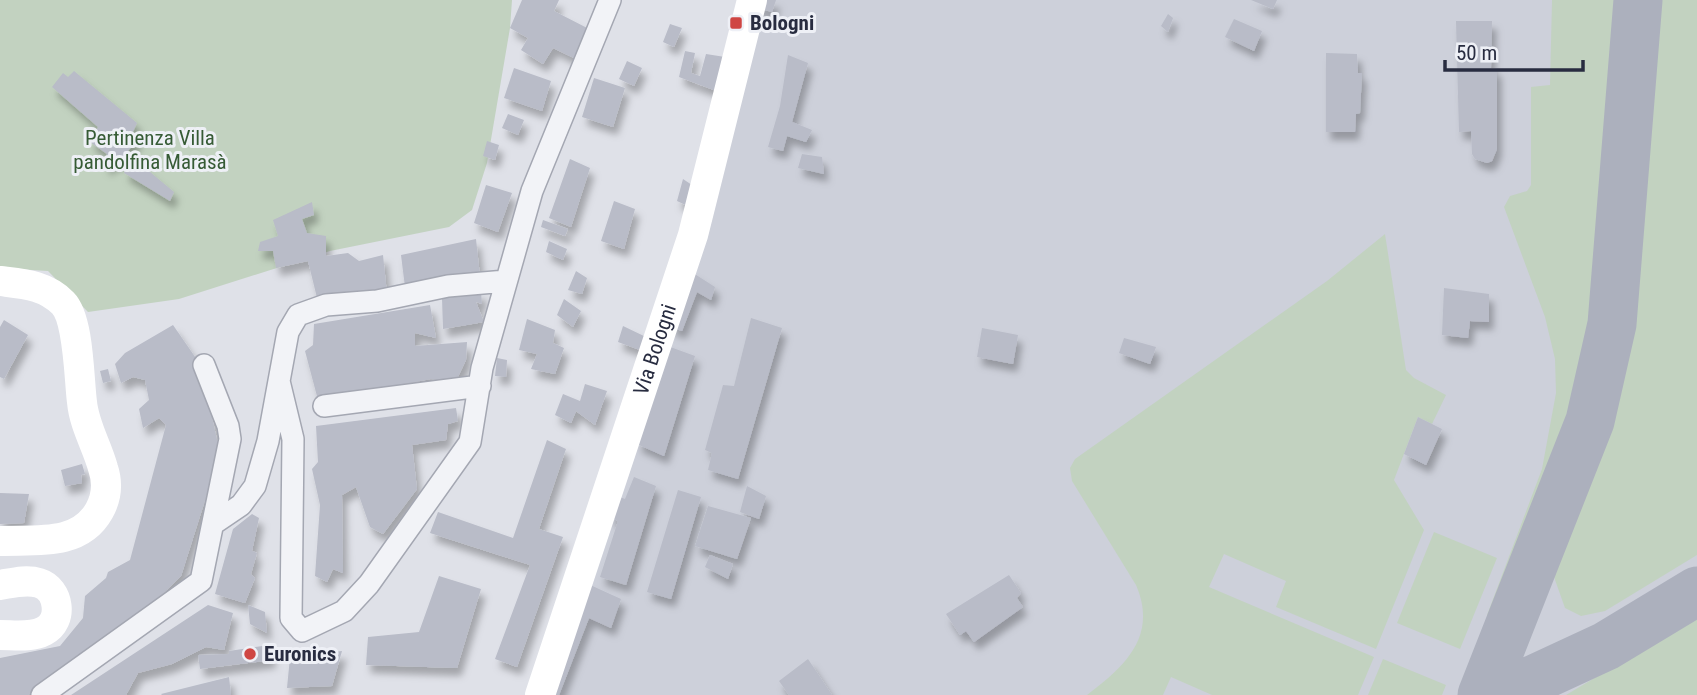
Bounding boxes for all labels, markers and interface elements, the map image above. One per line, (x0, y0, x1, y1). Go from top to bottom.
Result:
place label: Bologni (750, 11, 814, 35)
marker: Bologni (728, 15, 744, 31)
scale bar (1445, 28, 1583, 72)
text: 50 m (1456, 41, 1497, 65)
park label: Pertinenza Villa pandolfina Marasà (73, 126, 227, 174)
street label: Via Bologni (629, 301, 681, 398)
place label: Euronics (264, 642, 336, 666)
marker: Euronics (242, 646, 258, 662)

